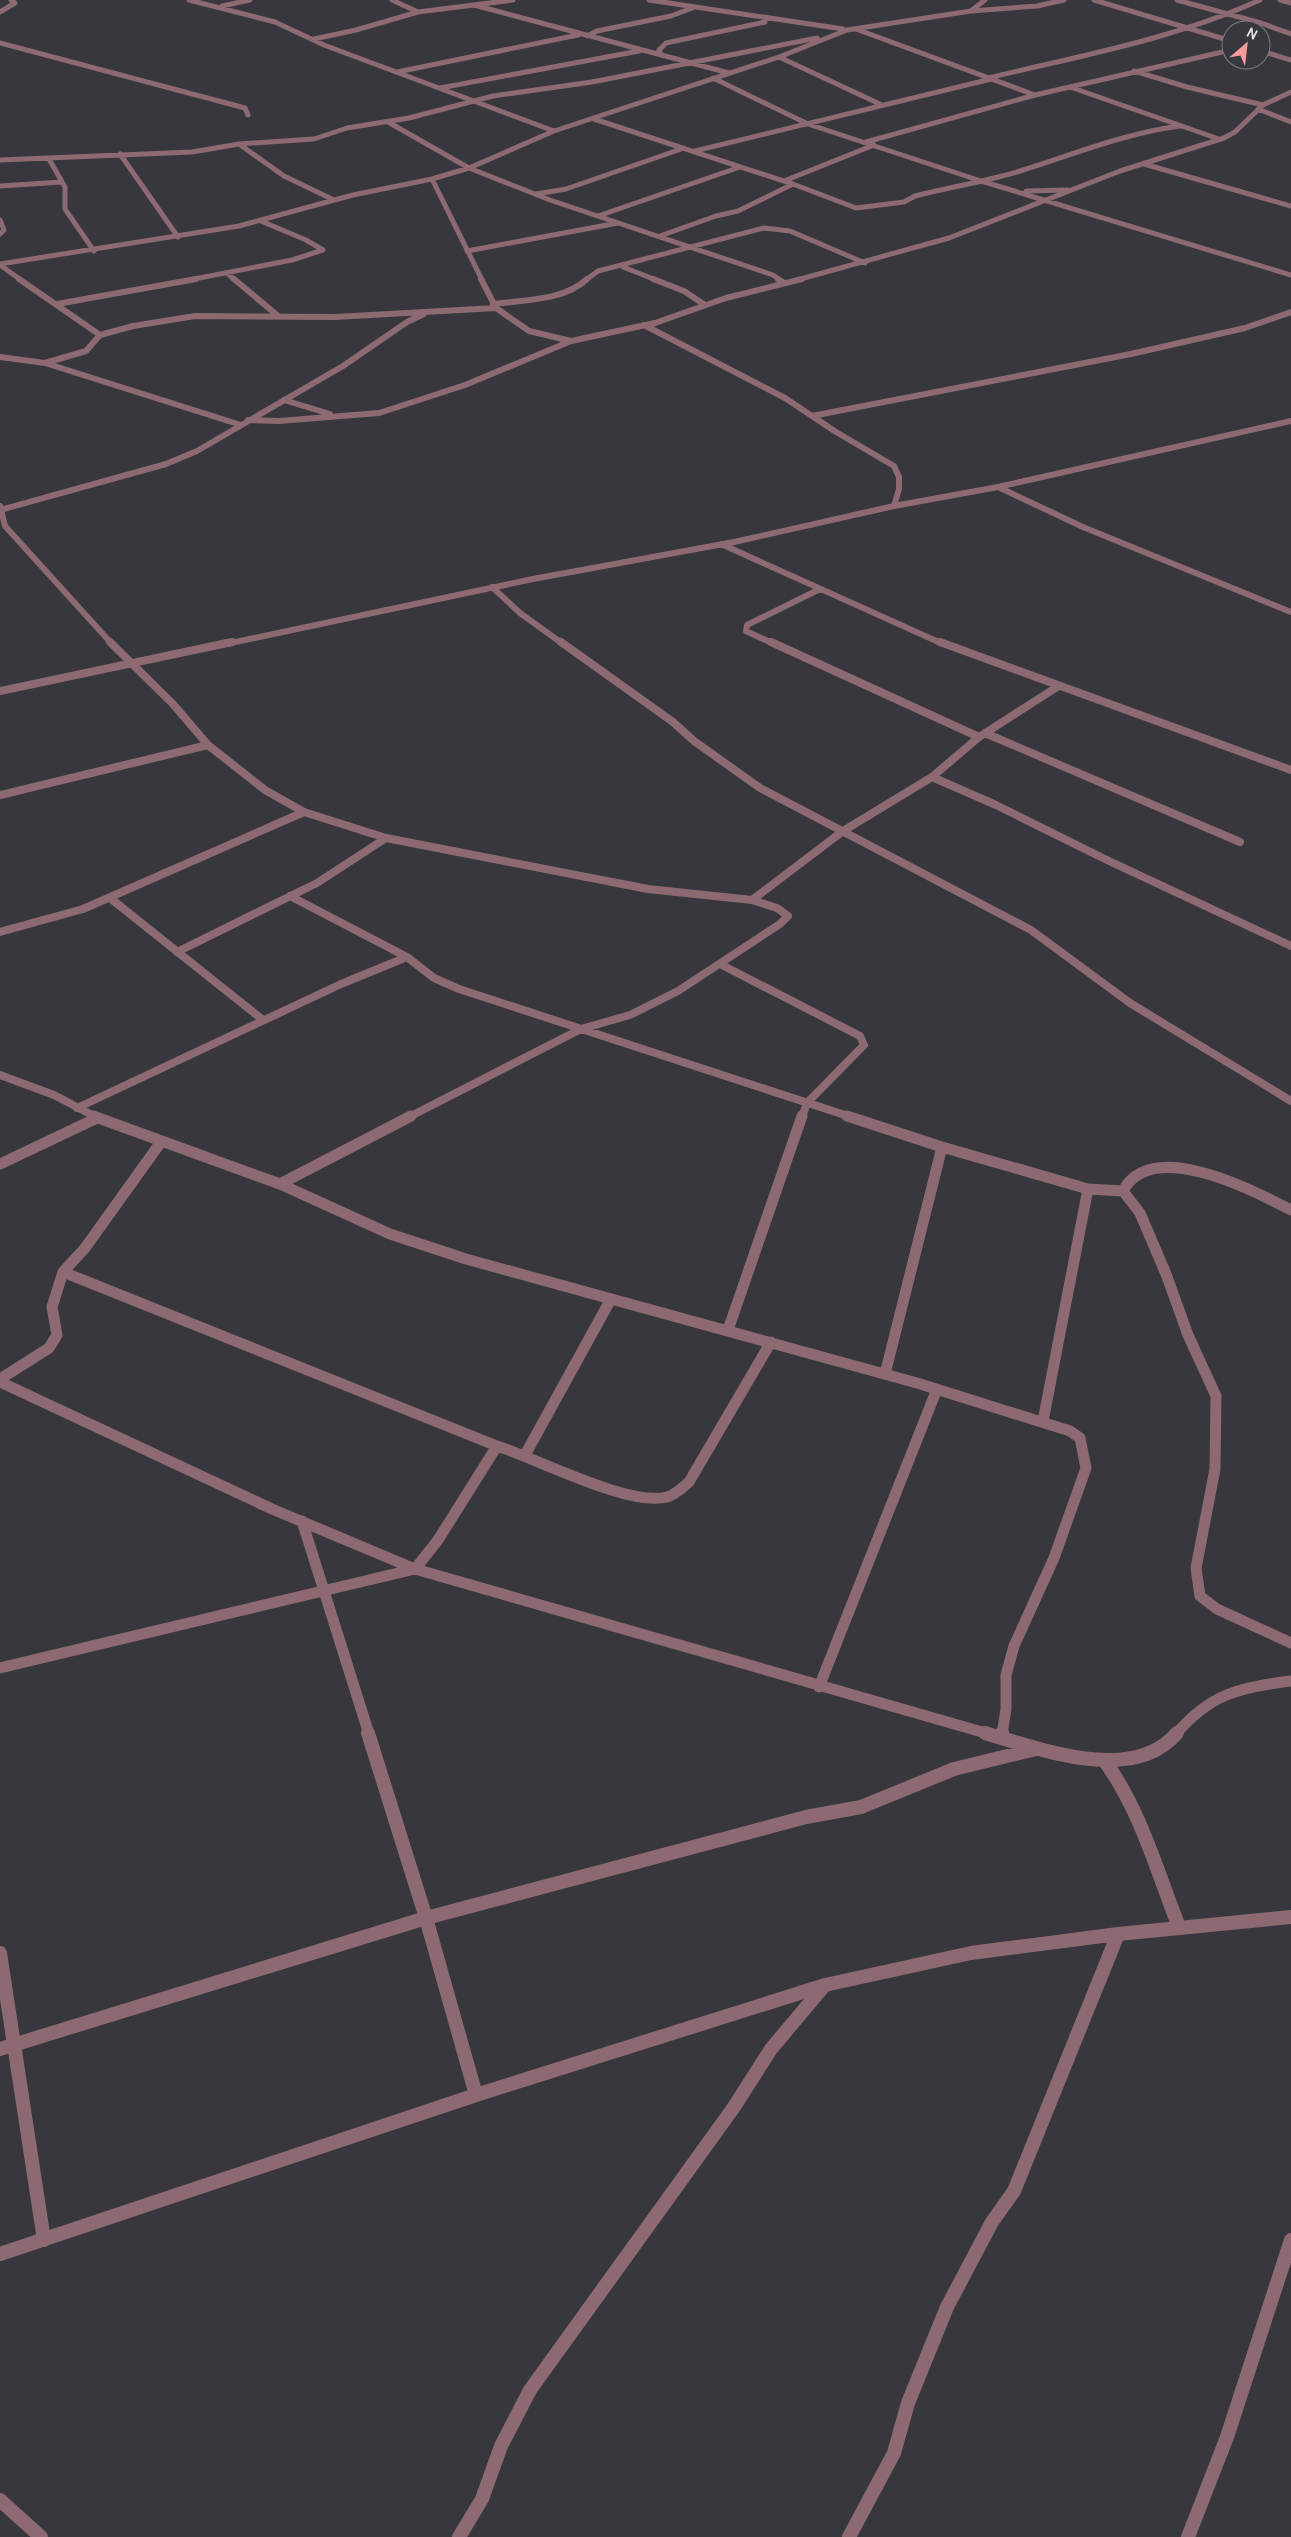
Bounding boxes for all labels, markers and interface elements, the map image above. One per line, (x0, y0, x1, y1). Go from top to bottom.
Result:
north arrow (1221, 20, 1271, 70)
text: N (1244, 23, 1261, 44)

